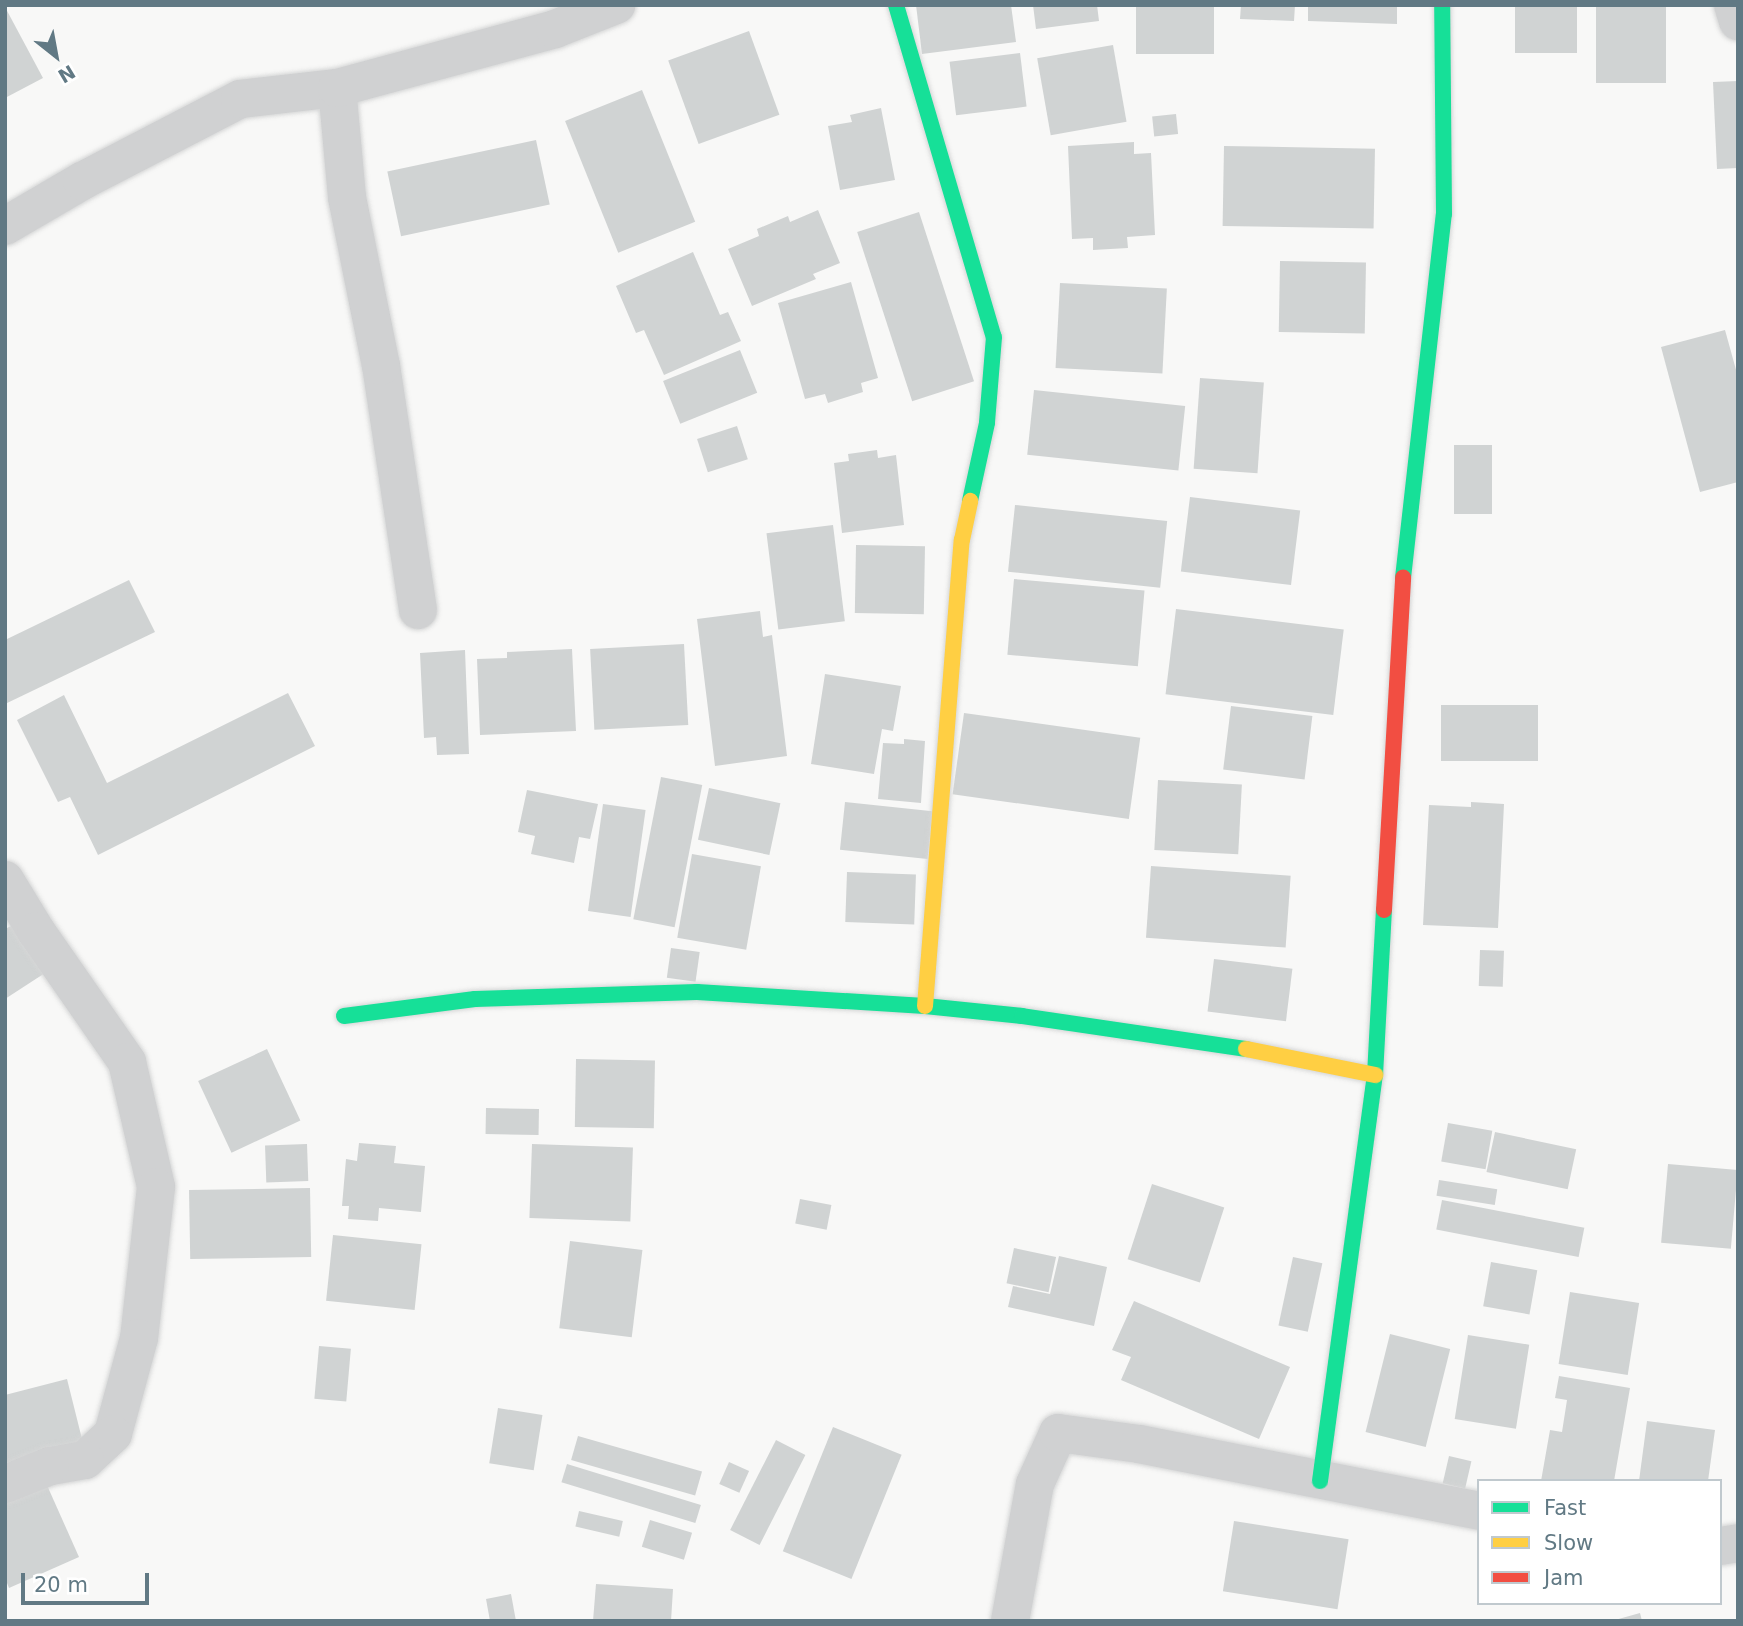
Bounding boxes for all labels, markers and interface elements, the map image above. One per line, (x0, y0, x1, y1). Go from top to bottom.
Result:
north arrow (21, 21, 91, 91)
text: N (54, 60, 79, 88)
legend (1477, 1479, 1722, 1605)
text: Fast (1544, 1496, 1586, 1520)
text: Slow (1544, 1531, 1593, 1555)
scale bar (24, 1560, 152, 1604)
text: Jam (1544, 1566, 1584, 1590)
text: 20 m (34, 1573, 88, 1597)

